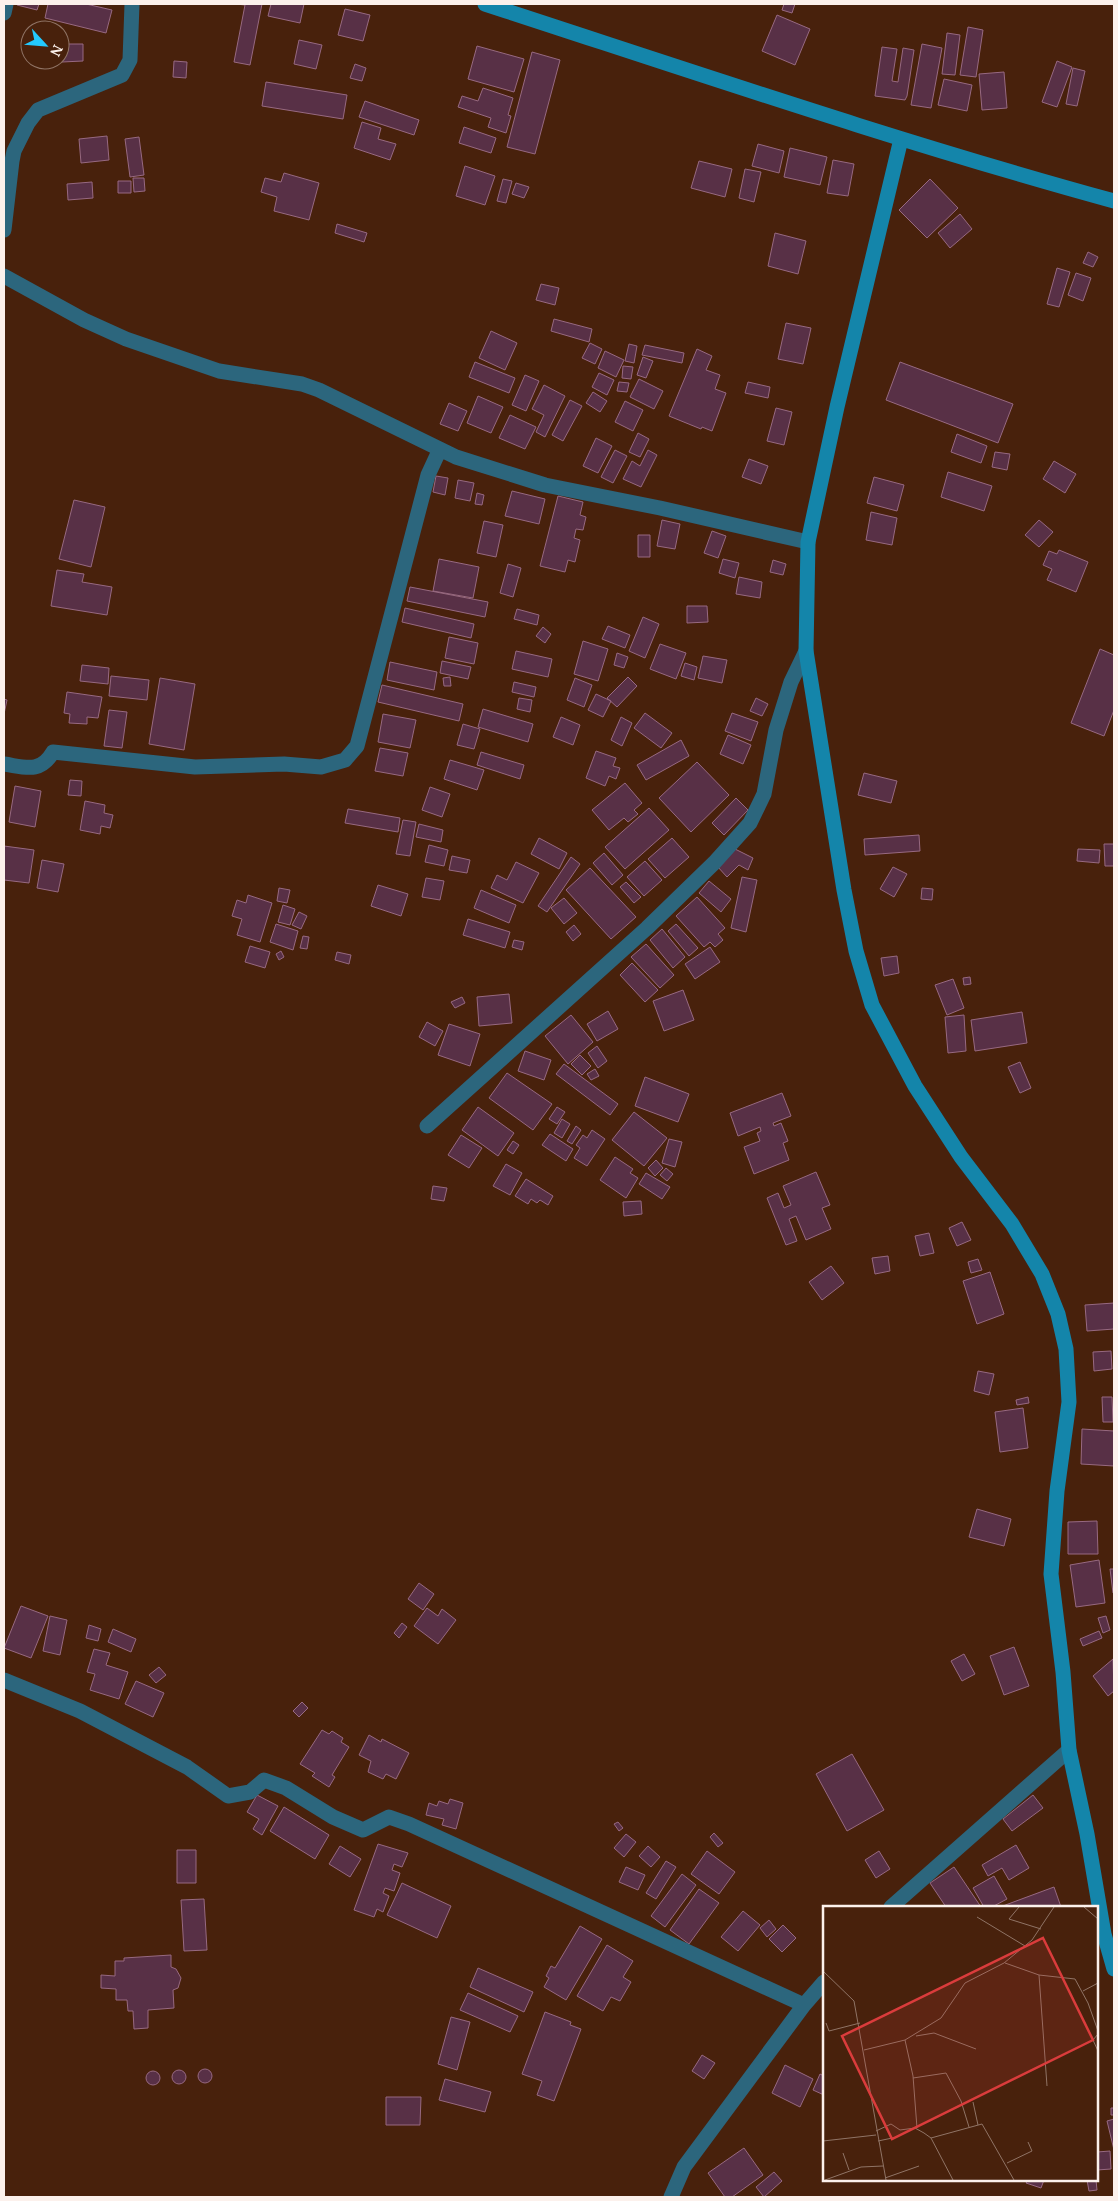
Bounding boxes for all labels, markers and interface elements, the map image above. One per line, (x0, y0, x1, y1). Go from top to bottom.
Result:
north arrow (20, 20, 70, 70)
text: N (46, 42, 68, 60)
inset map (823, 1906, 1098, 2181)

